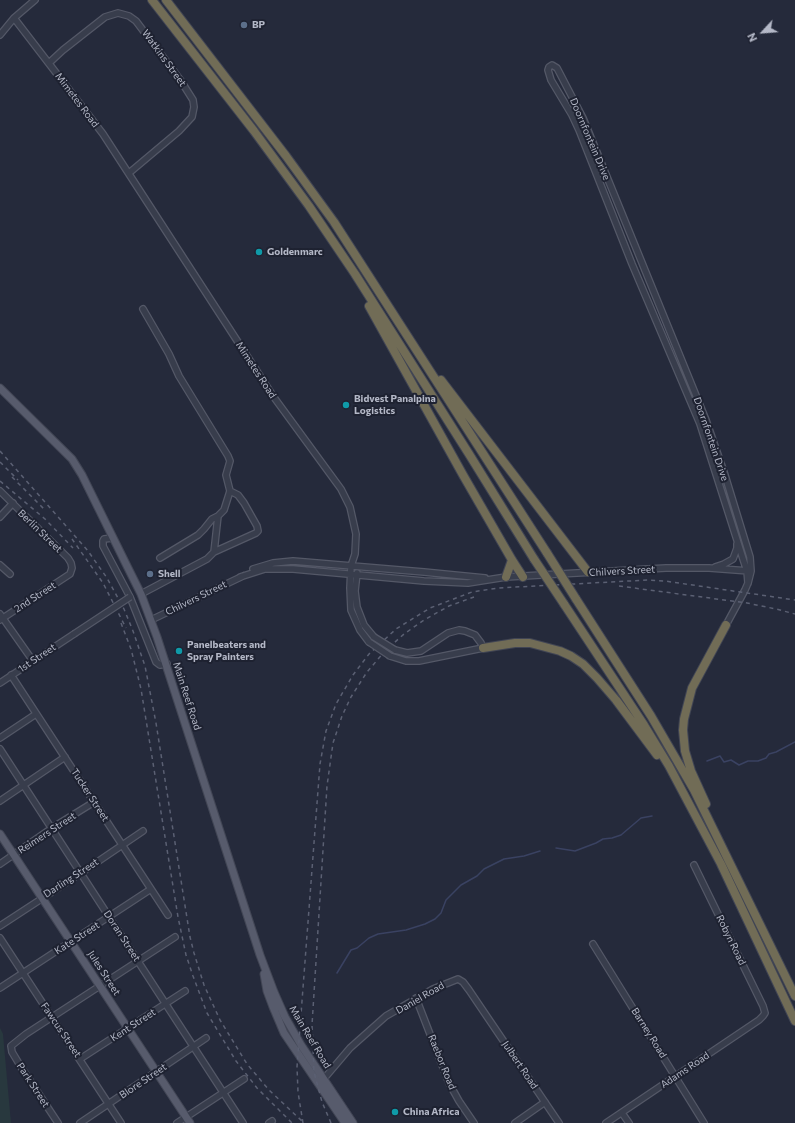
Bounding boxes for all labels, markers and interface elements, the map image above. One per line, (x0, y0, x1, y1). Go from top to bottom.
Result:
north arrow (743, 12, 783, 52)
place label: BP (252, 19, 265, 31)
marker: BP (239, 20, 249, 30)
street label: Watkins Street (139, 27, 189, 89)
text: N (744, 31, 759, 44)
street label: Mimetes Road (53, 70, 101, 130)
street label: Doornfontein Drive (567, 96, 613, 182)
place label: Goldenmarc (267, 246, 323, 258)
marker: Goldenmarc (254, 247, 264, 257)
street label: Mimetes Road (233, 339, 279, 401)
place label: Bidvest Panalpina Logistics (354, 393, 436, 416)
street label: Doornfontein Drive (691, 395, 731, 483)
marker: Bidvest Panalpina Logistics (341, 400, 351, 410)
street label: Berlin Street (15, 507, 65, 555)
street label: Chilvers Street (588, 563, 656, 579)
place label: Shell (158, 568, 181, 580)
marker: Shell (145, 569, 155, 579)
street label: Chilvers Street (163, 578, 229, 618)
street label: 2nd Street (12, 579, 58, 615)
place label: Panelbeaters and Spray Painters (187, 639, 266, 662)
street label: 1st Street (16, 641, 58, 675)
marker: Panelbeaters and Spray Painters (174, 646, 184, 656)
street label: Main Reef Road (170, 660, 204, 732)
street label: Tucker Street (68, 766, 112, 824)
street label: Reimers Street (16, 810, 78, 856)
street label: Darling Street (41, 856, 101, 900)
street label: Doran Street (101, 908, 143, 964)
street label: Robyn Road (714, 913, 748, 967)
street label: Kate Street (52, 919, 102, 957)
street label: Jules Street (85, 948, 123, 998)
street label: Daniel Road (394, 979, 446, 1017)
street label: Fawcus Street (38, 1000, 84, 1060)
street label: Main Reef Road (287, 1003, 333, 1071)
street label: Kent Street (108, 1006, 158, 1044)
street label: Barney Road (629, 1006, 669, 1060)
street label: Raebor Road (426, 1033, 458, 1091)
street label: Julbert Road (499, 1039, 541, 1091)
street label: Adams Road (658, 1049, 712, 1091)
street label: Park Street (14, 1060, 52, 1110)
street label: Blore Street (117, 1061, 169, 1101)
place label: China Africa (403, 1106, 459, 1118)
marker: China Africa (390, 1107, 400, 1117)

